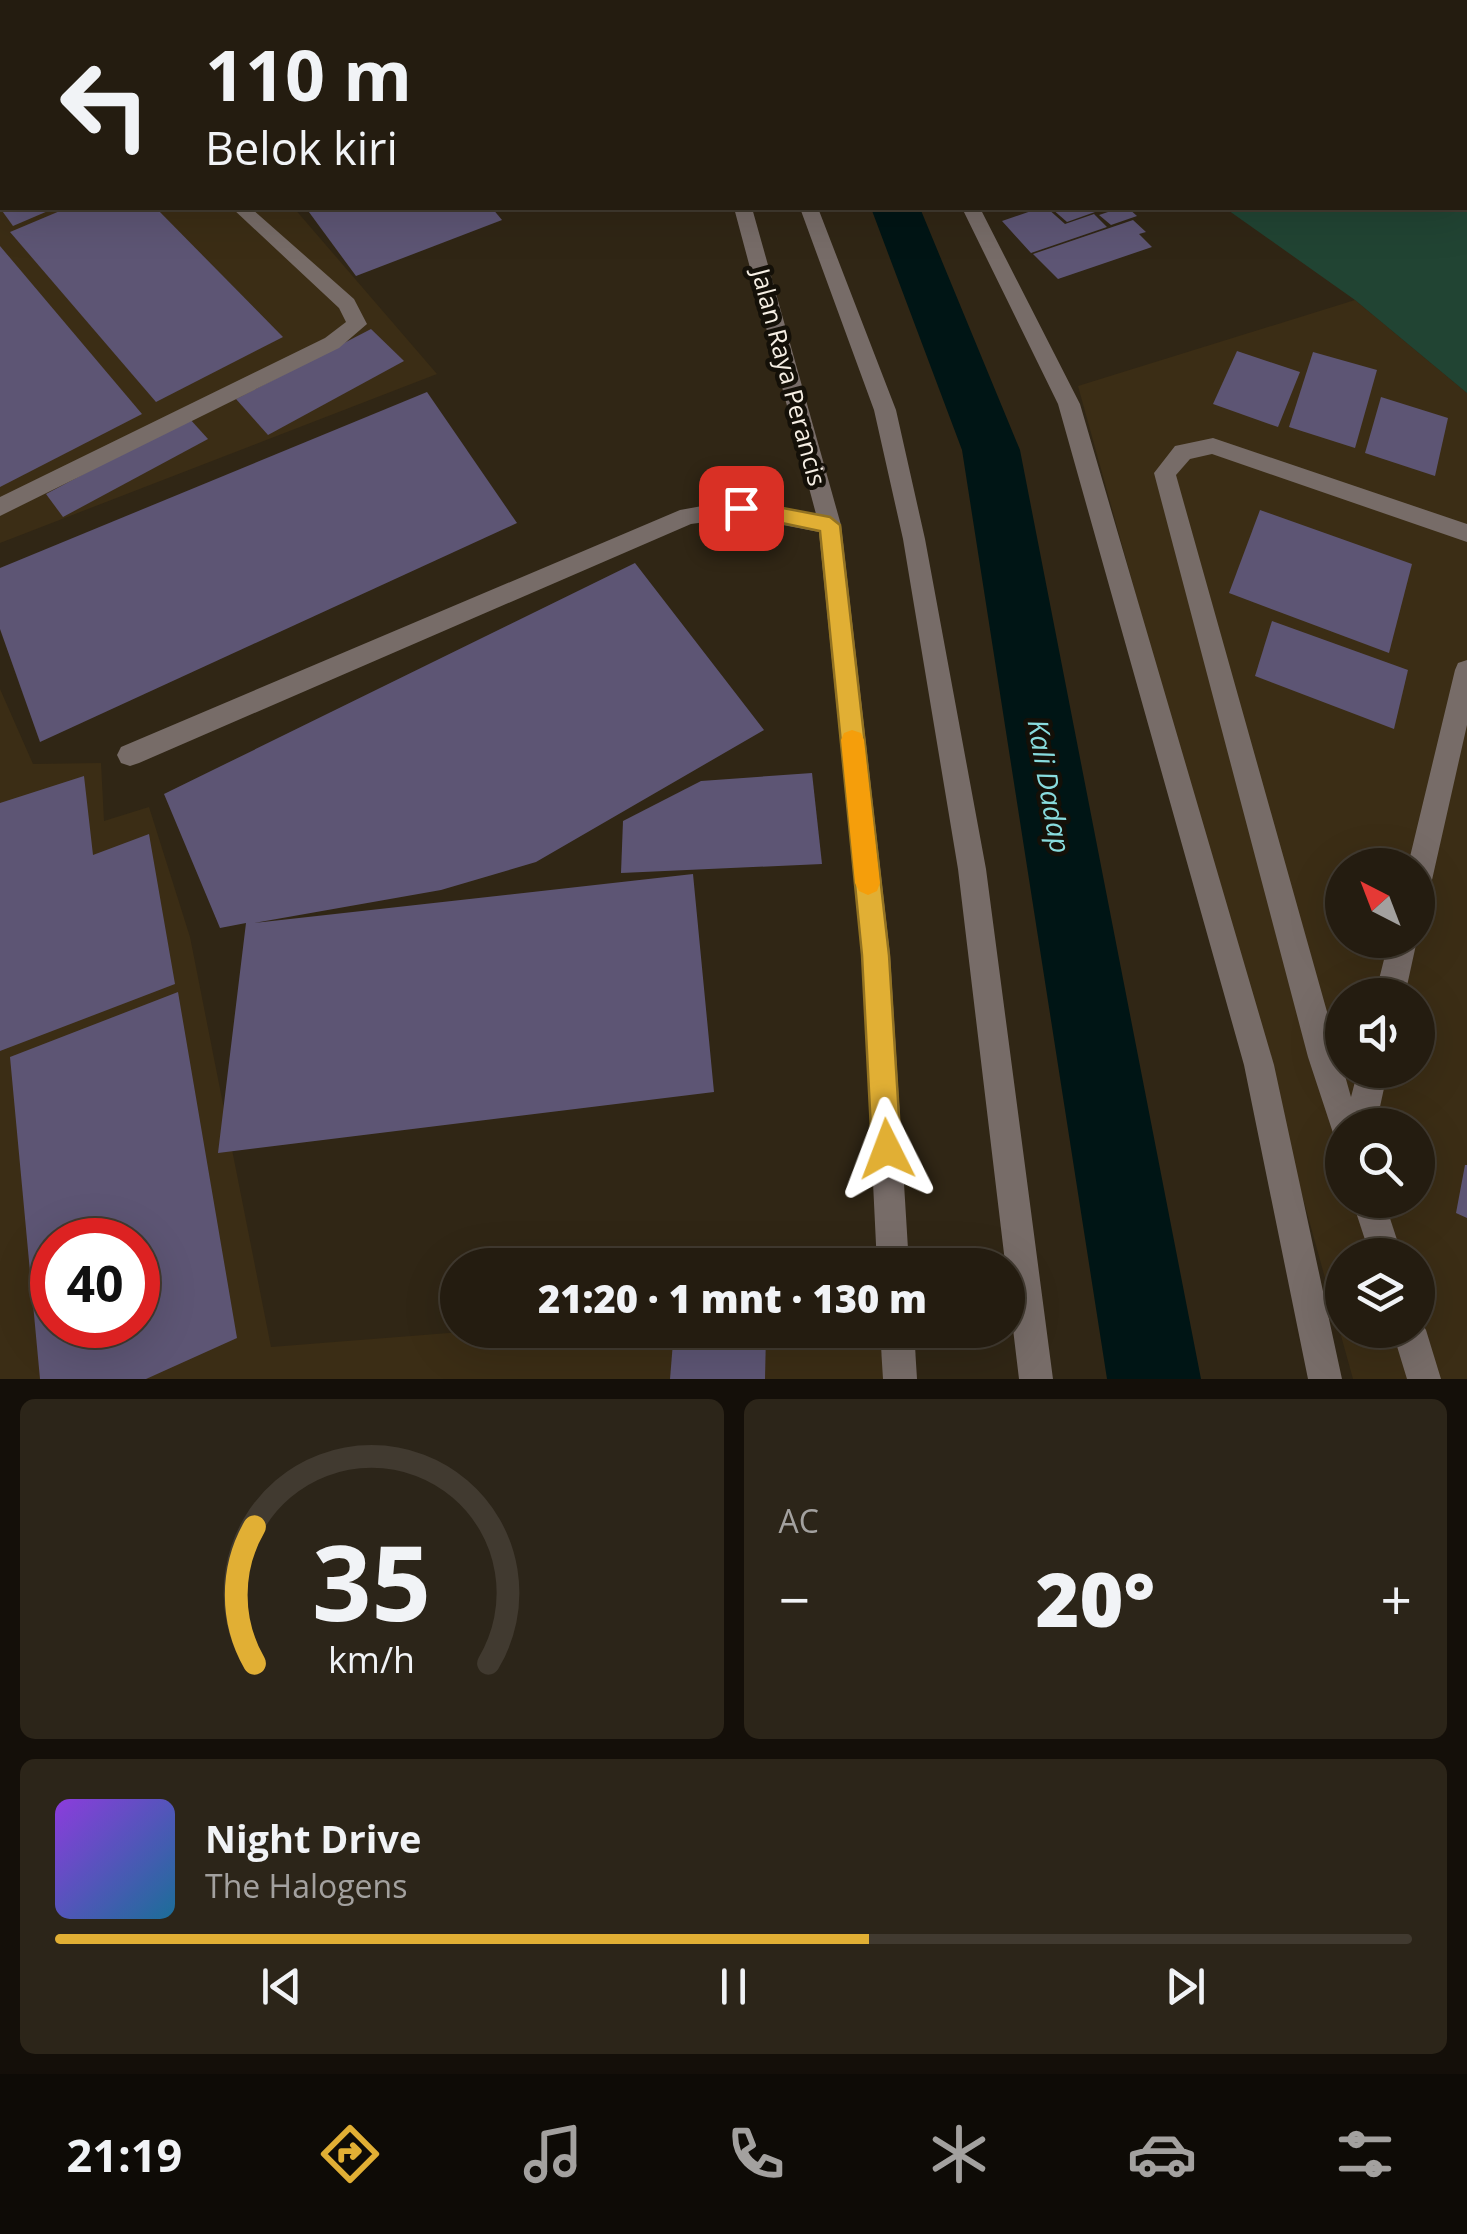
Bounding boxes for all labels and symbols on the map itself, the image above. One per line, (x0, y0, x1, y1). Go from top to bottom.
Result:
street label: Jalan Raya Perancis (744, 263, 835, 489)
pin (699, 466, 784, 551)
water label: Kali Dadap (1020, 716, 1080, 856)
north arrow (1325, 848, 1435, 958)
position arrow (835, 1097, 939, 1201)
speed limit sign: 40 (30, 1218, 160, 1348)

